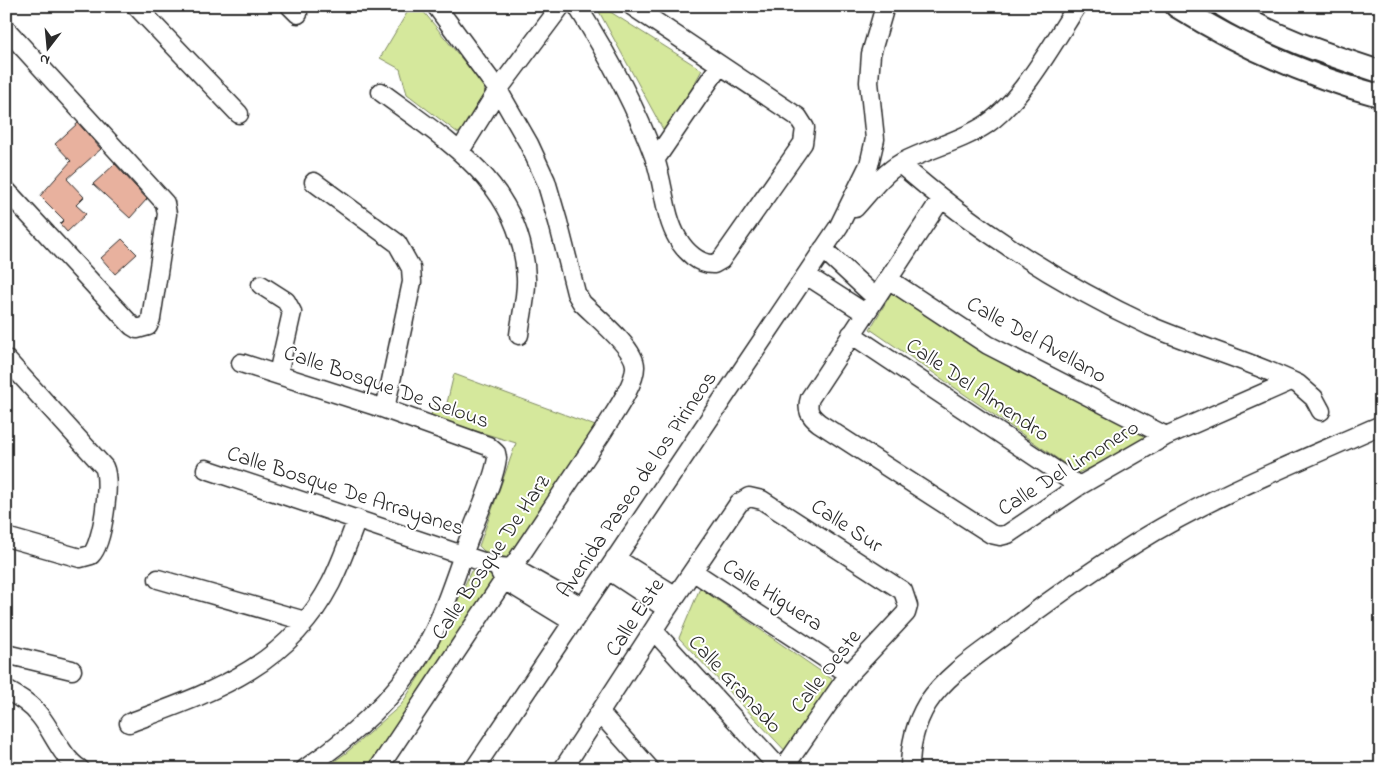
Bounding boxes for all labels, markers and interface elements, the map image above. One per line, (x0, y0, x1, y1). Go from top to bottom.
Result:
north arrow (22, 22, 72, 72)
text: N (37, 48, 52, 70)
street label: Calle Del Avellano (960, 289, 1112, 393)
street label: Calle Del Almendro (899, 331, 1055, 451)
street label: Calle Bosque De Selous (279, 338, 493, 438)
street label: Avenida Paseo de los Pirineos (550, 365, 726, 605)
street label: Calle Del Limonero (992, 413, 1146, 525)
street label: Calle Bosque De Arrayanes (222, 439, 468, 546)
street label: Calle Bosque De Harz (425, 468, 560, 647)
street label: Calle Sur (804, 492, 888, 562)
street label: Calle Higuera (715, 551, 829, 641)
street label: Calle Este (598, 572, 674, 664)
street label: Calle Oeste (784, 623, 870, 721)
street label: Calle Granado (679, 628, 789, 742)

